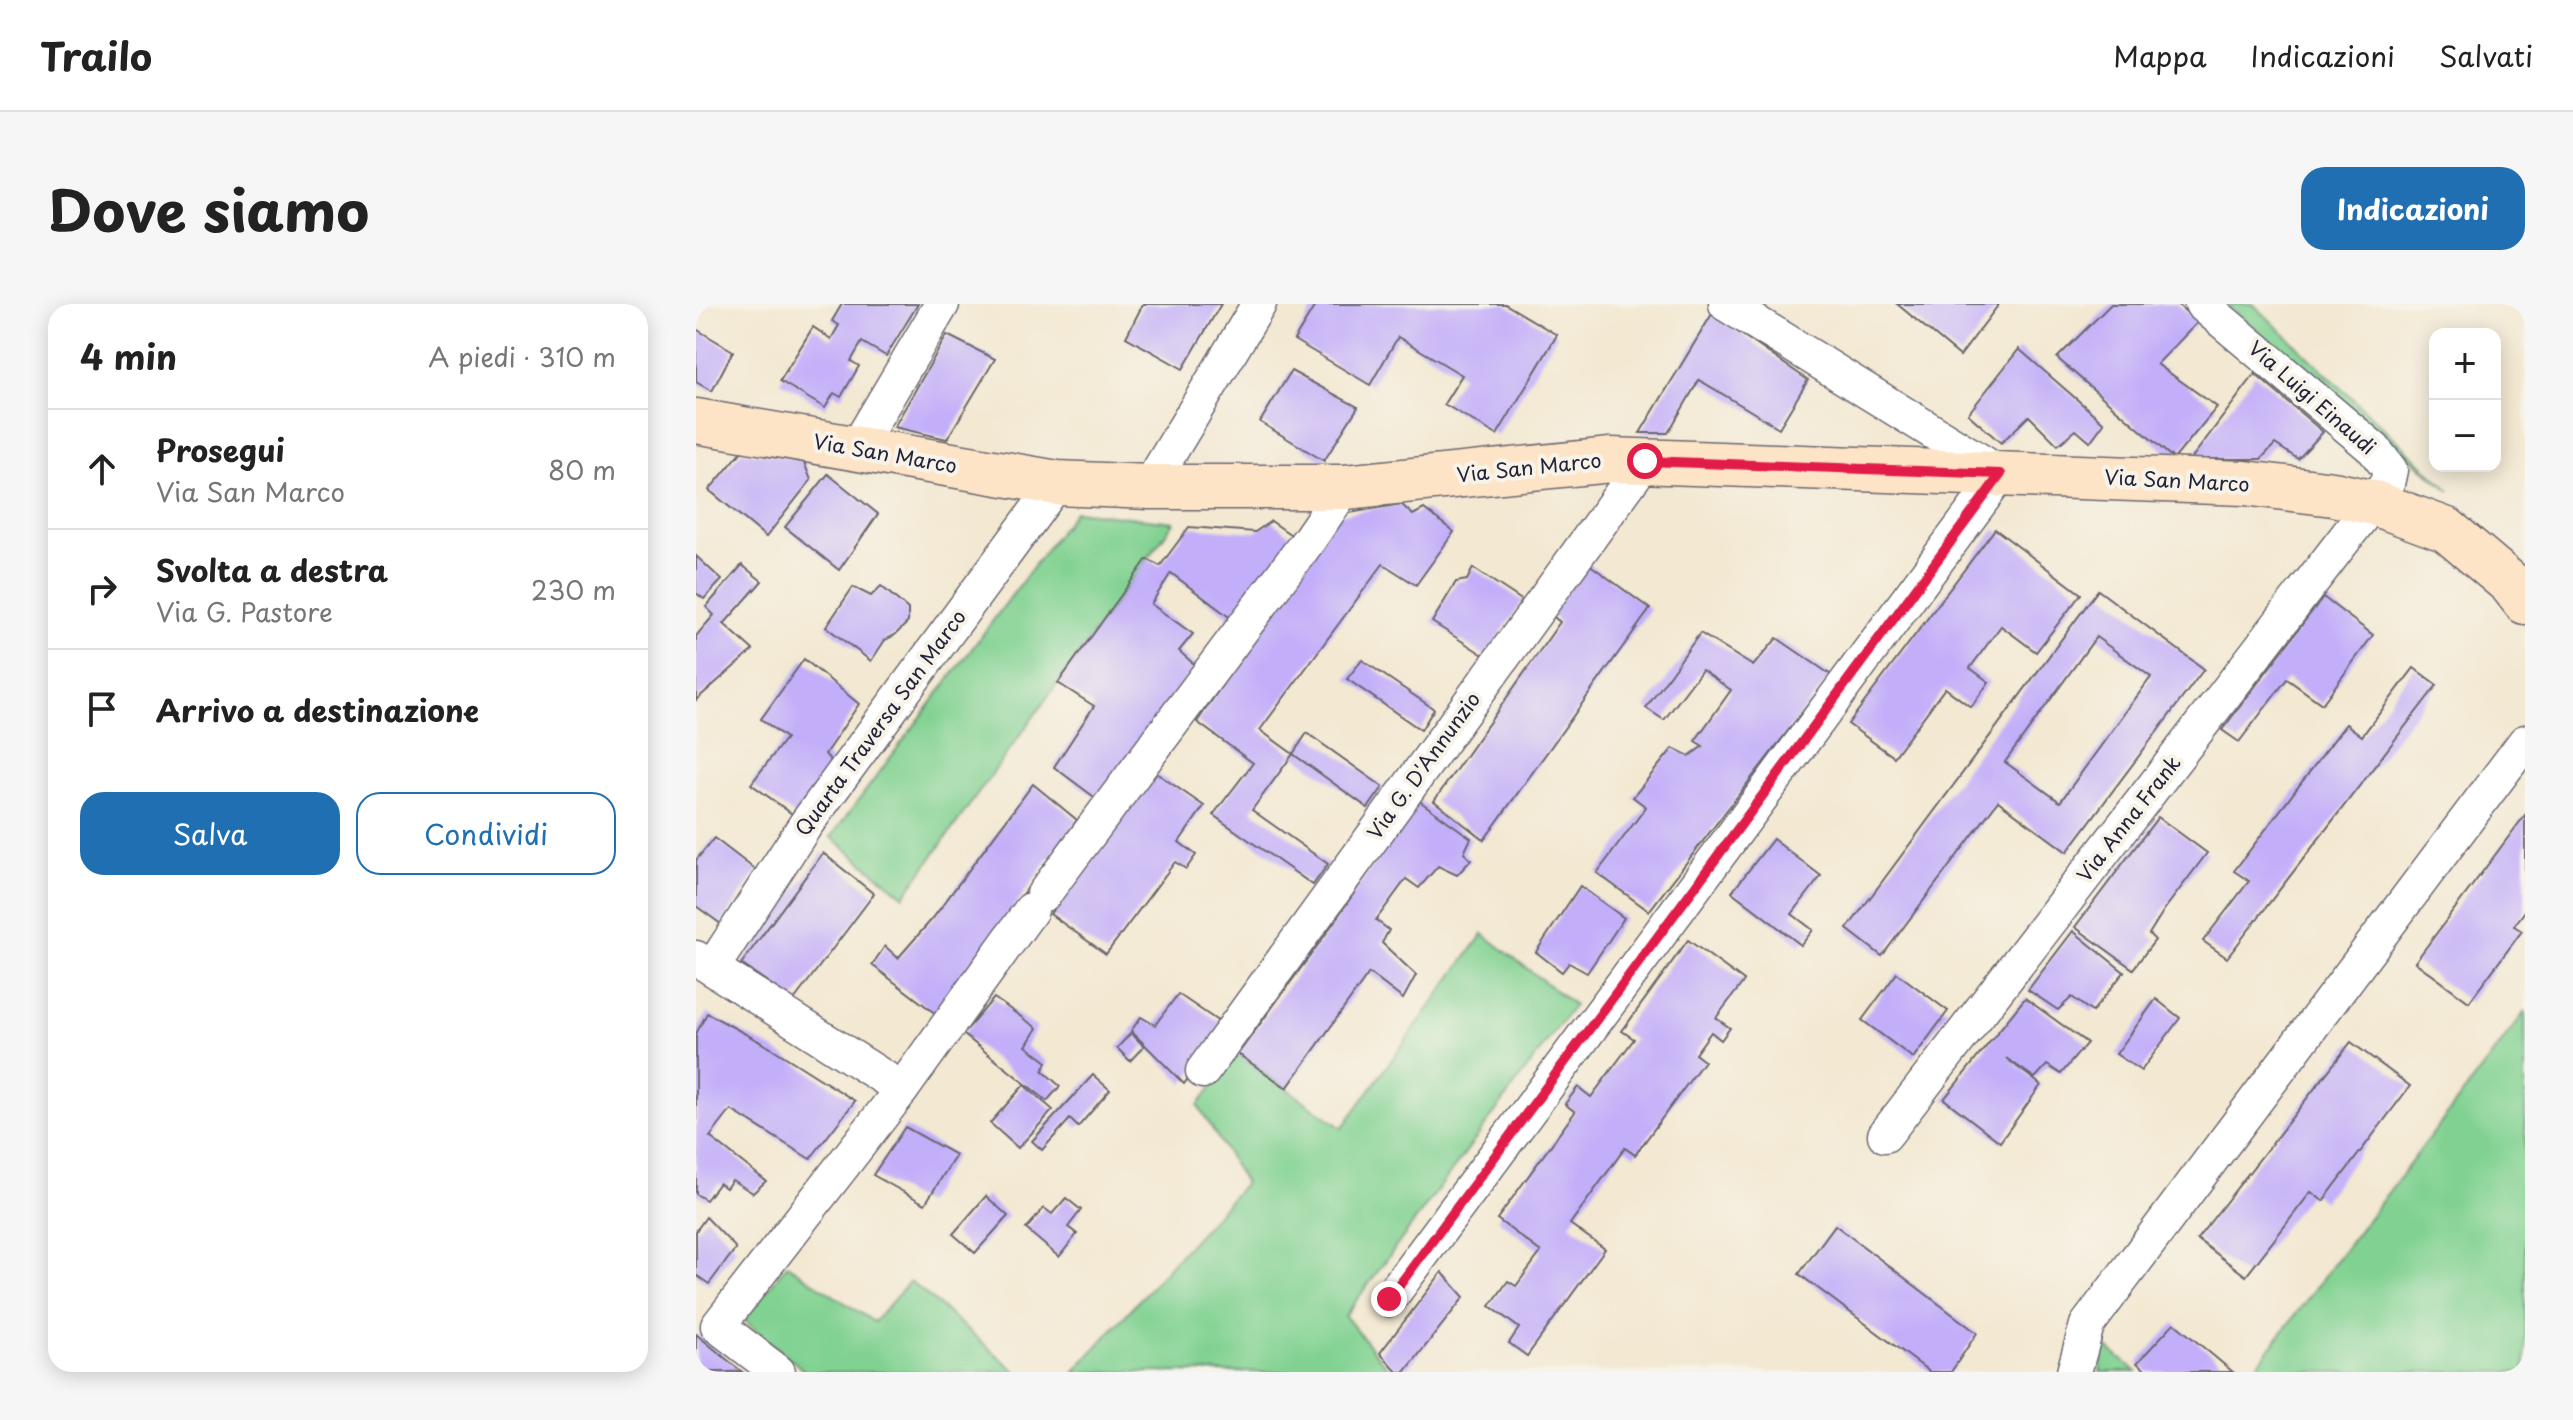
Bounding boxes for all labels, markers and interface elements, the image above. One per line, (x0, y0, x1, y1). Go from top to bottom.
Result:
text: Trailo (40, 27, 152, 84)
text: Mappa (2113, 34, 2207, 77)
text: Indicazioni (2251, 34, 2395, 77)
text: Salvati (2439, 34, 2533, 77)
text: Dove siamo (48, 166, 369, 251)
button: Indicazioni (2301, 167, 2525, 250)
map controls (2429, 328, 2501, 472)
button: + (2429, 328, 2501, 400)
text: 4 min (80, 330, 177, 382)
street label: Via Luigi Einaudi (2242, 333, 2383, 461)
text: A piedi · 310 m (428, 337, 616, 376)
button: − (2429, 400, 2501, 472)
street label: Via San Marco (811, 426, 959, 480)
text: Prosegui (156, 427, 285, 472)
route start (1627, 443, 1663, 479)
street label: Via San Marco (1455, 444, 1603, 490)
icon: ahead (80, 447, 124, 491)
text: 80 m (548, 450, 616, 489)
street label: Via San Marco (2104, 461, 2250, 499)
text: Via San Marco (156, 472, 345, 511)
text: Svolta a destra (156, 547, 388, 592)
icon: right (80, 567, 124, 611)
text: 230 m (531, 570, 616, 609)
text: Via G. Pastore (156, 592, 333, 631)
street label: Quarta Traversa San Marco (788, 603, 973, 842)
street label: Via G. D'Annunzio (1359, 685, 1487, 845)
icon: arrive (80, 687, 124, 731)
text: Arrivo a destinazione (156, 687, 479, 732)
street label: Via Anna Frank (2069, 749, 2187, 888)
button: Salva (80, 792, 340, 875)
button: Condividi (356, 792, 616, 875)
route end (1371, 1281, 1407, 1317)

